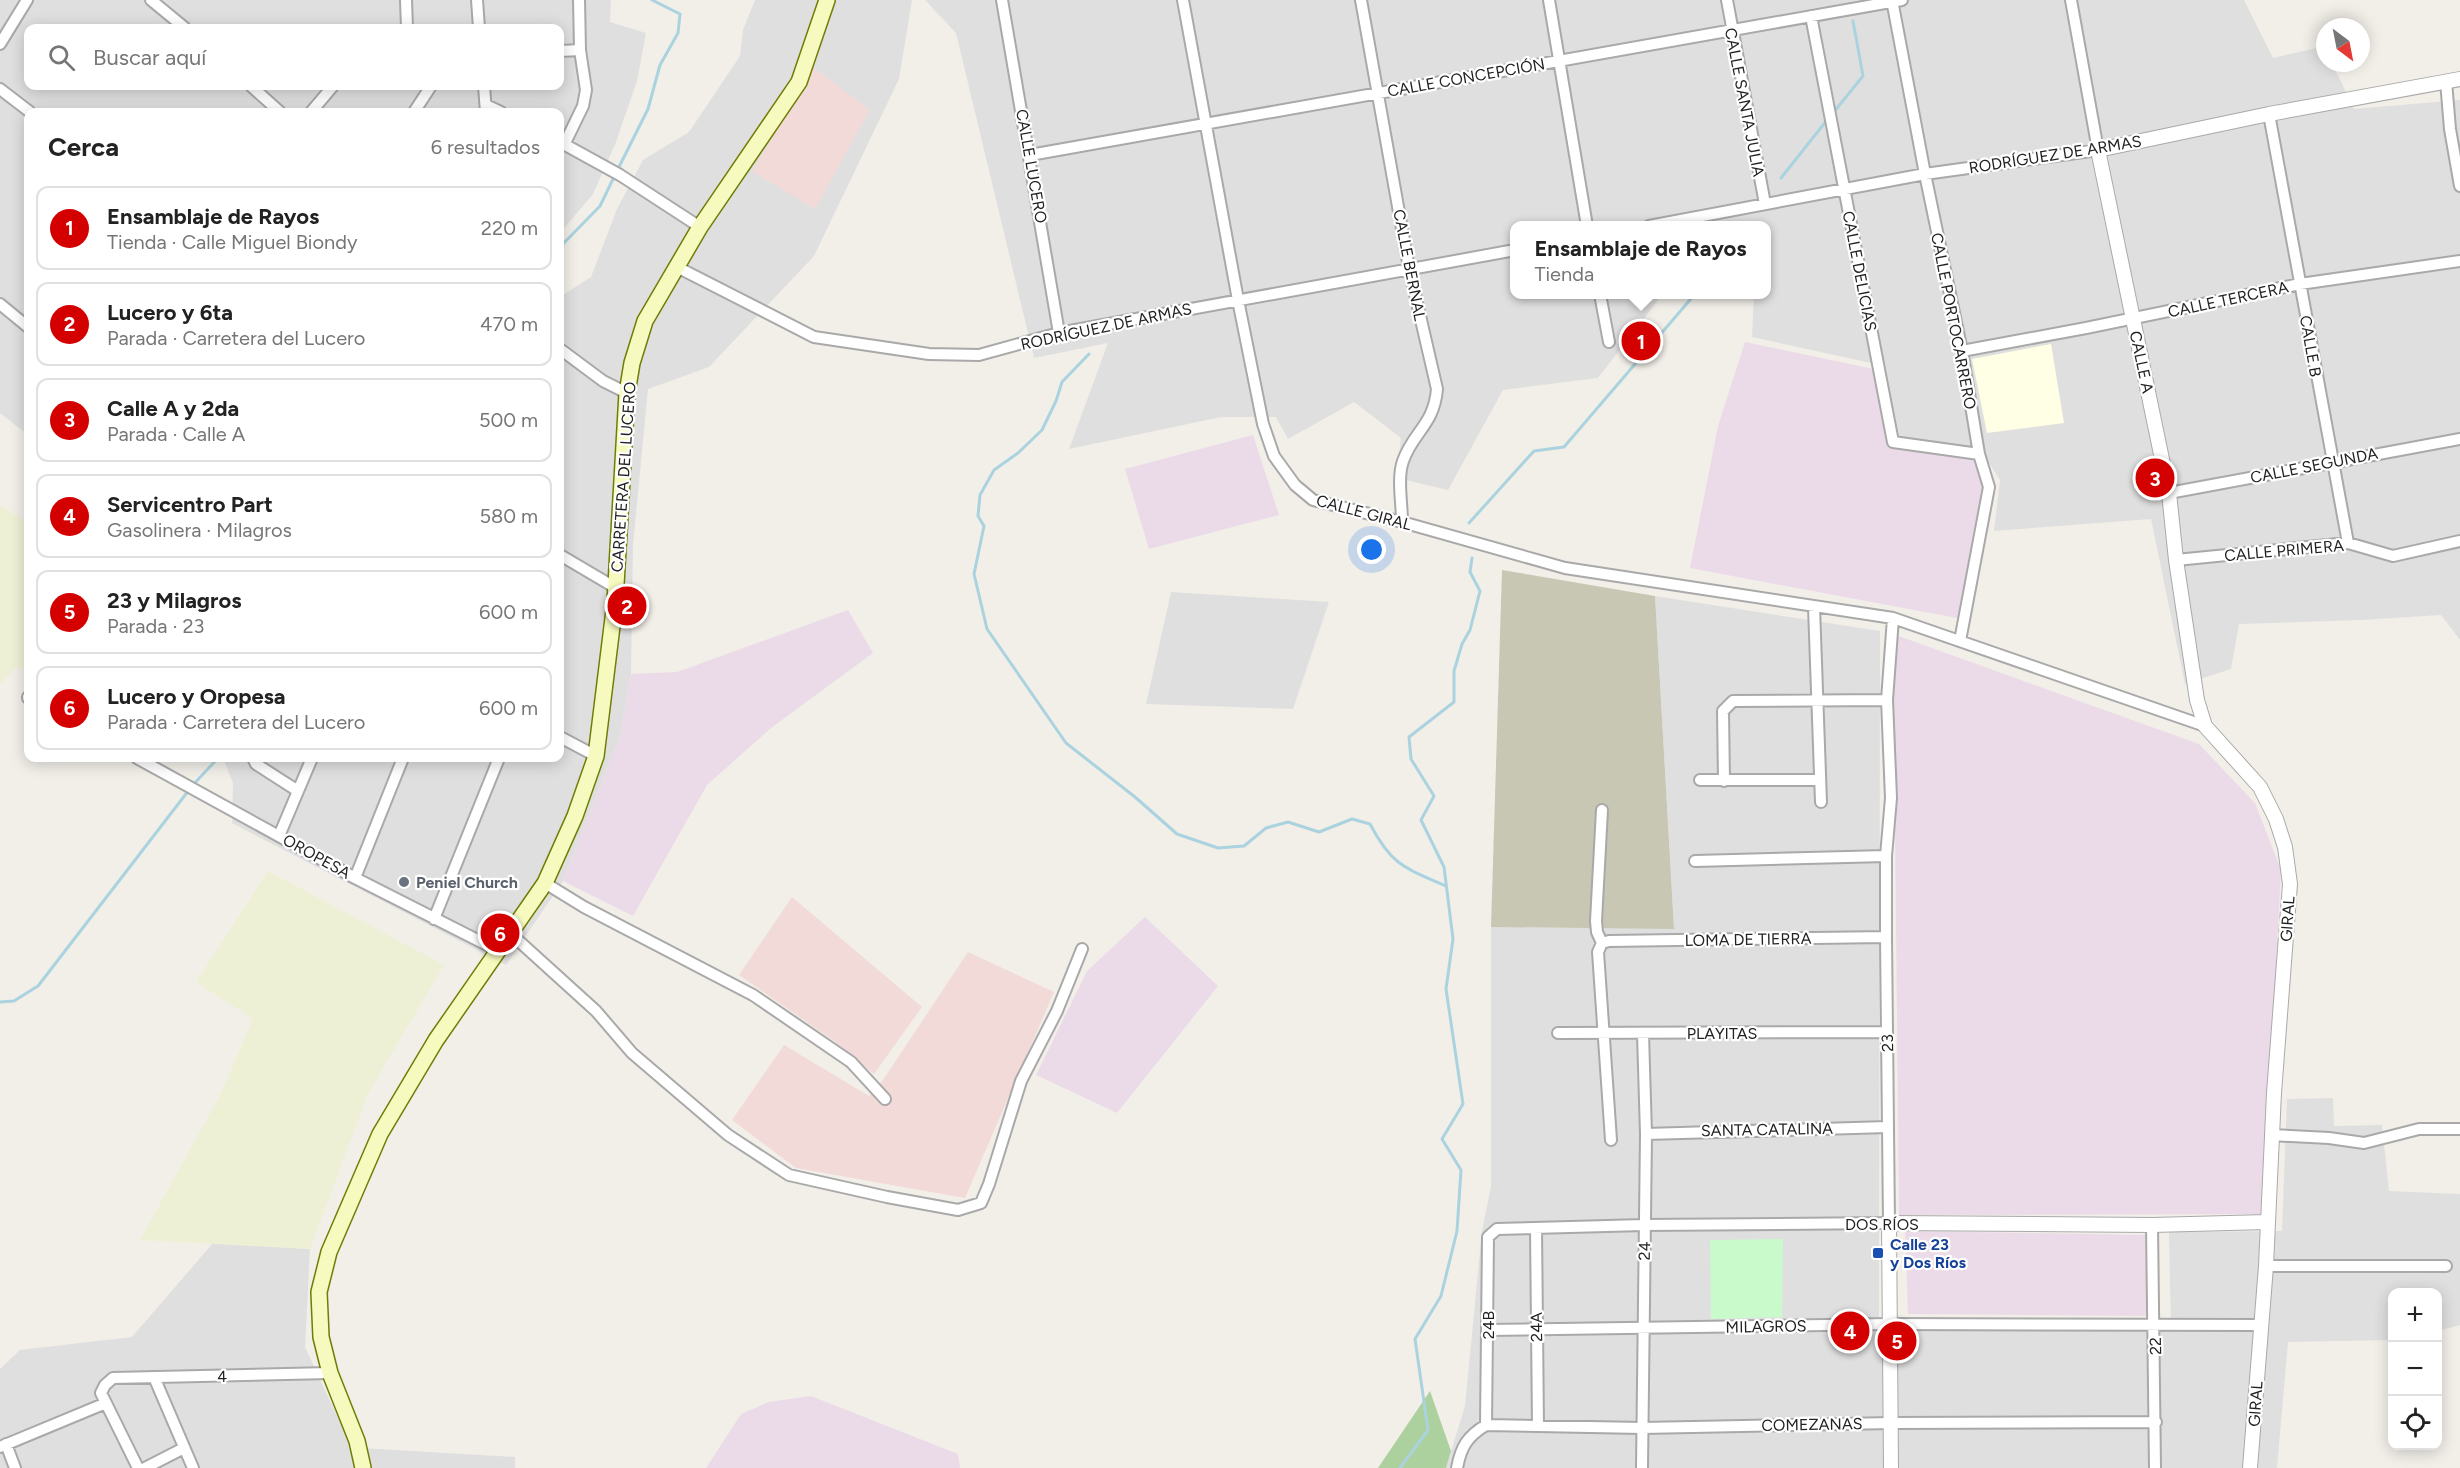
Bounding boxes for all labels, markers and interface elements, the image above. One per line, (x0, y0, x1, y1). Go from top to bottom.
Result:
north arrow (2316, 18, 2370, 72)
search box (24, 24, 564, 90)
street label: CALLE SANTA JULIA (1721, 26, 1768, 178)
icon: search (45, 41, 78, 74)
text: Buscar aquí (93, 44, 206, 71)
street label: CALLE CONCEPCIÓN (1386, 54, 1546, 101)
street label: CALLE LUCERO (1012, 108, 1051, 225)
text: Cerca (48, 131, 119, 163)
street label: RODRÍGUEZ DE ARMAS (1967, 131, 2143, 178)
text: 6 resultados (431, 135, 540, 159)
text: Ensamblaje de Rayos (107, 203, 319, 230)
street label: CALLE BERNAL (1389, 208, 1430, 323)
street label: CALLE DELICIAS (1839, 209, 1881, 333)
text: 1 (65, 216, 74, 240)
text: 220 m (481, 216, 538, 240)
popup (1510, 221, 1771, 299)
text: Tienda · Calle Miguel Biondy (107, 230, 358, 254)
street label: CALLE PORTOCARRERO (1927, 231, 1980, 411)
text: Ensamblaje de Rayos (1534, 235, 1747, 262)
text: Tienda (1534, 262, 1594, 286)
street label: CALLE TERCERA (2166, 277, 2290, 322)
text: Lucero y 6ta (107, 299, 233, 326)
street label: RODRÍGUEZ DE ARMAS (1019, 299, 1194, 354)
text: 2 (64, 312, 75, 336)
text: 470 m (480, 312, 538, 336)
street label: CALLE B (2296, 314, 2325, 379)
pin: 1 (1622, 318, 1660, 364)
text: Parada · Carretera del Lucero (107, 326, 365, 350)
street label: CALLE A (2126, 329, 2157, 395)
street label: CARRETERA DEL LUCERO (607, 381, 640, 573)
text: Calle A y 2da (107, 395, 239, 422)
text: 3 (64, 408, 75, 432)
text: 500 m (479, 408, 538, 432)
text: Parada · Calle A (107, 422, 245, 446)
street label: CALLE SEGUNDA (2249, 444, 2380, 487)
pin: 3 (2136, 456, 2174, 500)
text: Servicentro Part (107, 491, 273, 518)
street label: CALLE GIRAL (1314, 491, 1414, 534)
text: 4 (63, 504, 76, 528)
text: 580 m (479, 504, 538, 528)
text: Gasolinera · Milagros (107, 518, 292, 542)
your location (1357, 535, 1386, 564)
street label: CALLE PRIMERA (2223, 536, 2345, 565)
pin: 2 (608, 584, 646, 628)
text: 23 y Milagros (107, 587, 241, 614)
text: 5 (64, 600, 75, 624)
text: 600 m (479, 600, 538, 624)
text: Parada · 23 (107, 614, 204, 638)
text: Lucero y Oropesa (107, 683, 286, 710)
text: 6 (64, 696, 75, 720)
text: 600 m (479, 696, 538, 720)
text: Parada · Carretera del Lucero (107, 710, 365, 734)
street label: OROPESA (280, 830, 354, 883)
place label: Peniel Church (416, 873, 518, 892)
marker: Peniel Church (397, 875, 411, 889)
street label: GIRAL (2276, 895, 2299, 942)
pin: 6 (480, 910, 520, 956)
street label: LOMA DE TIERRA (1684, 929, 1812, 950)
street label: PLAYITAS (1687, 1024, 1757, 1043)
street label: 23 (1878, 1034, 1897, 1052)
street label: SANTA CATALINA (1701, 1119, 1833, 1140)
street label: DOS RÍOS (1845, 1215, 1919, 1234)
place label: Calle 23 y Dos Ríos (1890, 1235, 1967, 1272)
street label: 24 (1635, 1241, 1654, 1261)
marker: Calle 23 y Dos Ríos (1871, 1246, 1885, 1260)
map controls (2388, 1288, 2442, 1450)
button: + (2388, 1288, 2442, 1342)
pin: 4 (1830, 1308, 1870, 1354)
street label: 24B (1479, 1310, 1498, 1339)
street label: 24A (1527, 1312, 1546, 1342)
street label: MILAGROS (1725, 1316, 1807, 1337)
pin: 5 (1878, 1318, 1916, 1364)
street label: 22 (2146, 1337, 2165, 1355)
button: − (2388, 1342, 2442, 1396)
street label: 4 (217, 1367, 227, 1386)
street label: GIRAL (2244, 1380, 2267, 1427)
button: locate (2388, 1396, 2442, 1450)
street label: COMEZANAS (1761, 1414, 1863, 1435)

